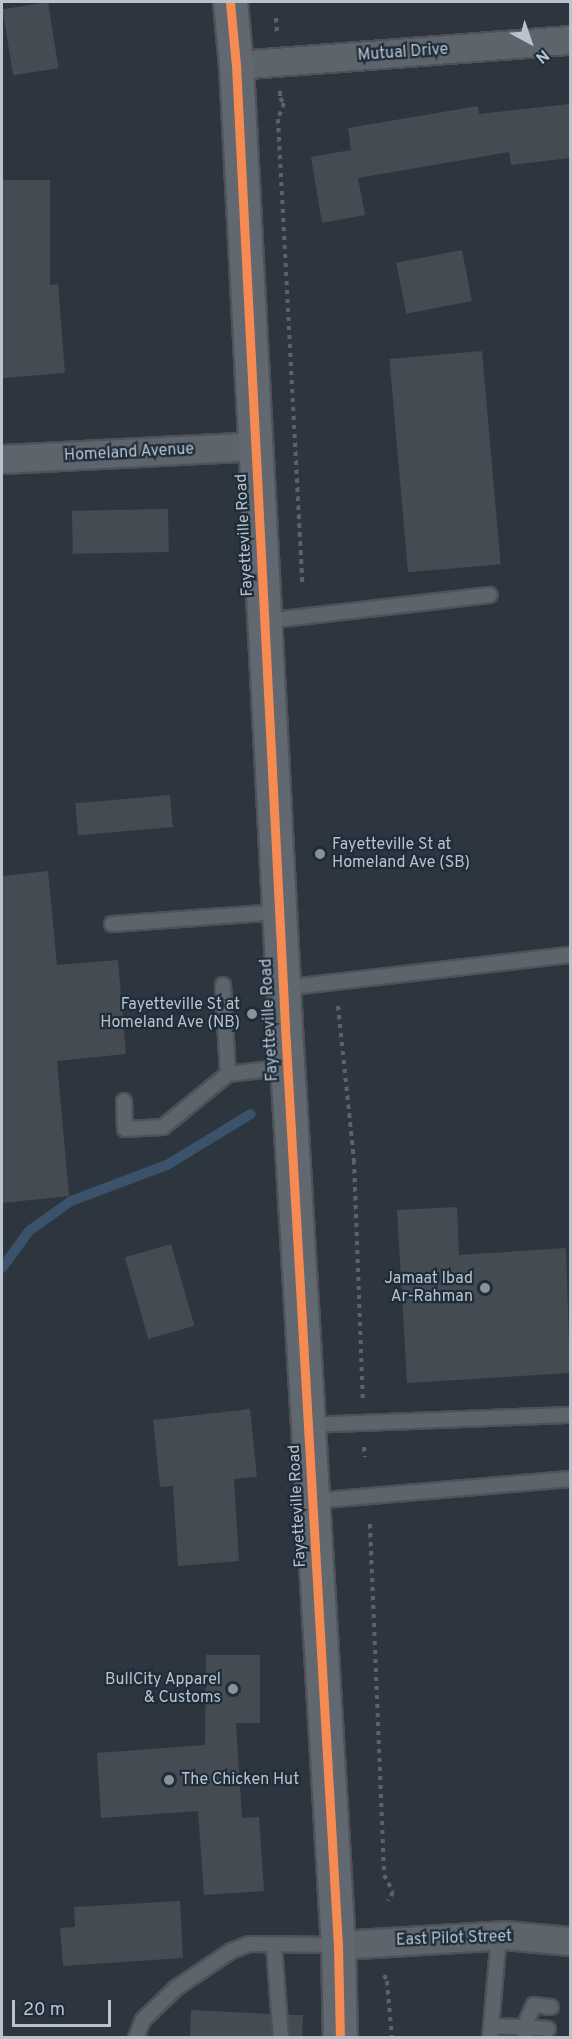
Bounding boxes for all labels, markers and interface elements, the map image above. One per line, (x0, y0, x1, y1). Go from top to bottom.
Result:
north arrow (500, 12, 560, 72)
street label: Mutual Drive (357, 40, 449, 66)
text: N (531, 44, 552, 67)
street label: Homeland Avenue (63, 440, 195, 466)
street label: Fayetteville Road (232, 473, 258, 597)
place label: Fayetteville St at Homeland Ave (SB) (332, 835, 471, 873)
marker: Fayetteville St at Homeland Ave (SB) (313, 847, 327, 861)
street label: Fayetteville Road (257, 958, 283, 1082)
place label: Fayetteville St at Homeland Ave (NB) (100, 995, 240, 1033)
marker: Fayetteville St at Homeland Ave (NB) (245, 1007, 259, 1021)
place label: Jamaat Ibad Ar-Rahman (384, 1269, 473, 1307)
marker: Jamaat Ibad Ar-Rahman (478, 1281, 492, 1295)
street label: Fayetteville Road (285, 1444, 311, 1568)
place label: BullCity Apparel & Customs (104, 1670, 221, 1708)
marker: BullCity Apparel & Customs (226, 1682, 240, 1696)
place label: The Chicken Hut (181, 1770, 299, 1790)
marker: The Chicken Hut (162, 1773, 176, 1787)
street label: East Pilot Street (396, 1927, 512, 1951)
scale bar (15, 1988, 114, 2026)
text: 20 m (23, 1999, 65, 2022)

